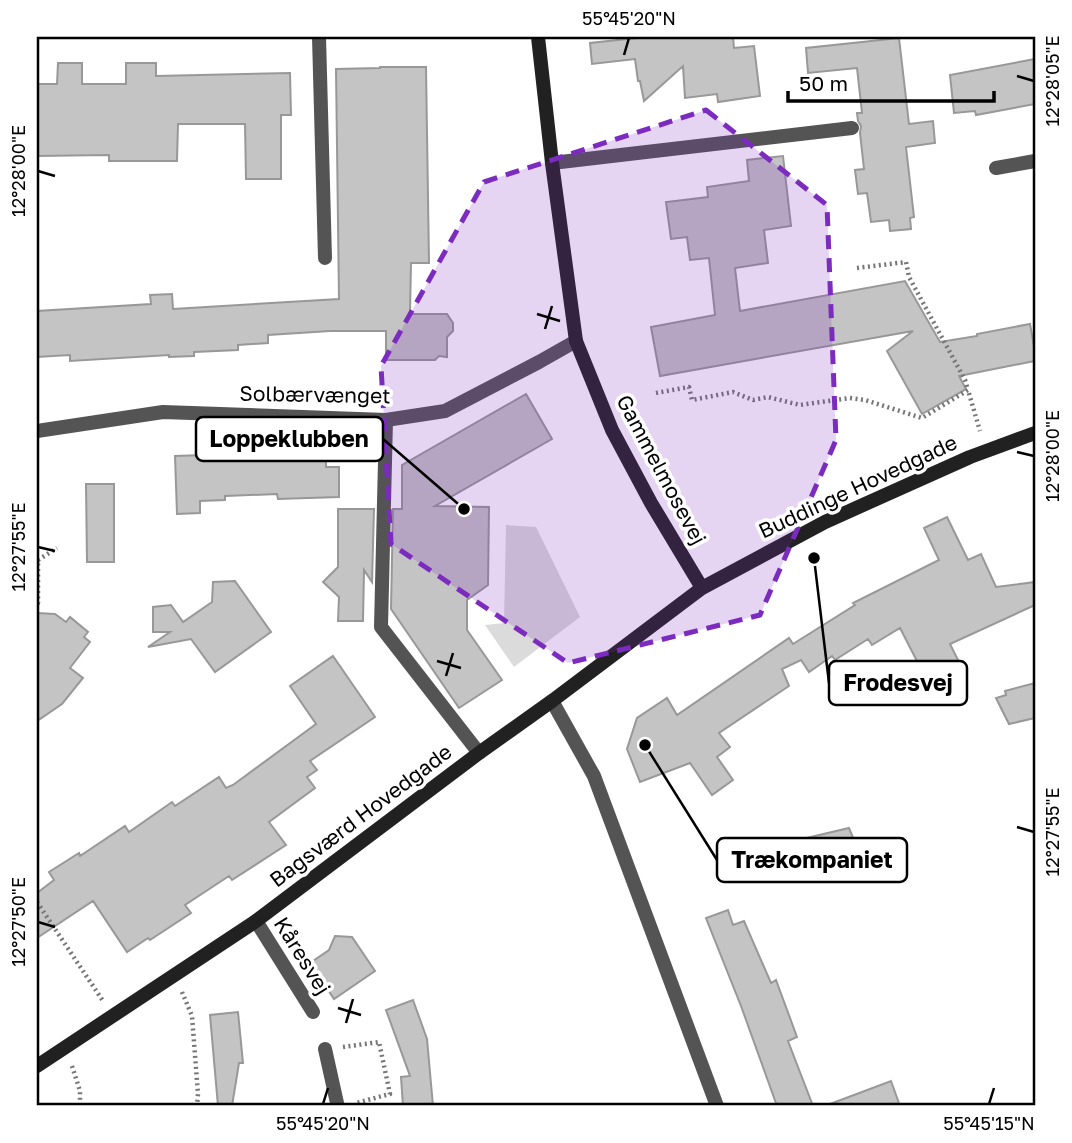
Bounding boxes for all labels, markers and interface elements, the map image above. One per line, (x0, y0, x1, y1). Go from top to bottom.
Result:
text: 55°45'20"N (582, 7, 676, 29)
text: 12°28'05"E (1041, 35, 1063, 127)
scale bar (788, 60, 995, 104)
text: 50 m (799, 70, 848, 96)
text: 12°28'00"E (7, 125, 29, 217)
street label: Solbærvænget (239, 380, 391, 408)
street label: Gammelmosevej (611, 390, 712, 549)
text: 12°28'00"E (1041, 410, 1063, 502)
callout: Loppeklubben (196, 417, 383, 461)
text: Loppeklubben (209, 424, 369, 452)
street label: Buddinge Hovedgade (754, 429, 961, 544)
text: 12°27'55"E (7, 502, 29, 592)
callout: Frodesvej (829, 661, 967, 705)
text: Frodesvej (843, 668, 953, 696)
street label: Bagsværd Hovedgade (264, 738, 457, 892)
text: 12°27'55"E (1041, 787, 1063, 877)
callout: Trækompaniet (717, 838, 907, 882)
text: Trækompaniet (731, 845, 893, 873)
text: 12°27'50"E (7, 877, 29, 967)
street label: Kåresvej (269, 912, 337, 999)
text: 55°45'20"N (276, 1112, 370, 1134)
text: 55°45'15"N (943, 1112, 1035, 1134)

